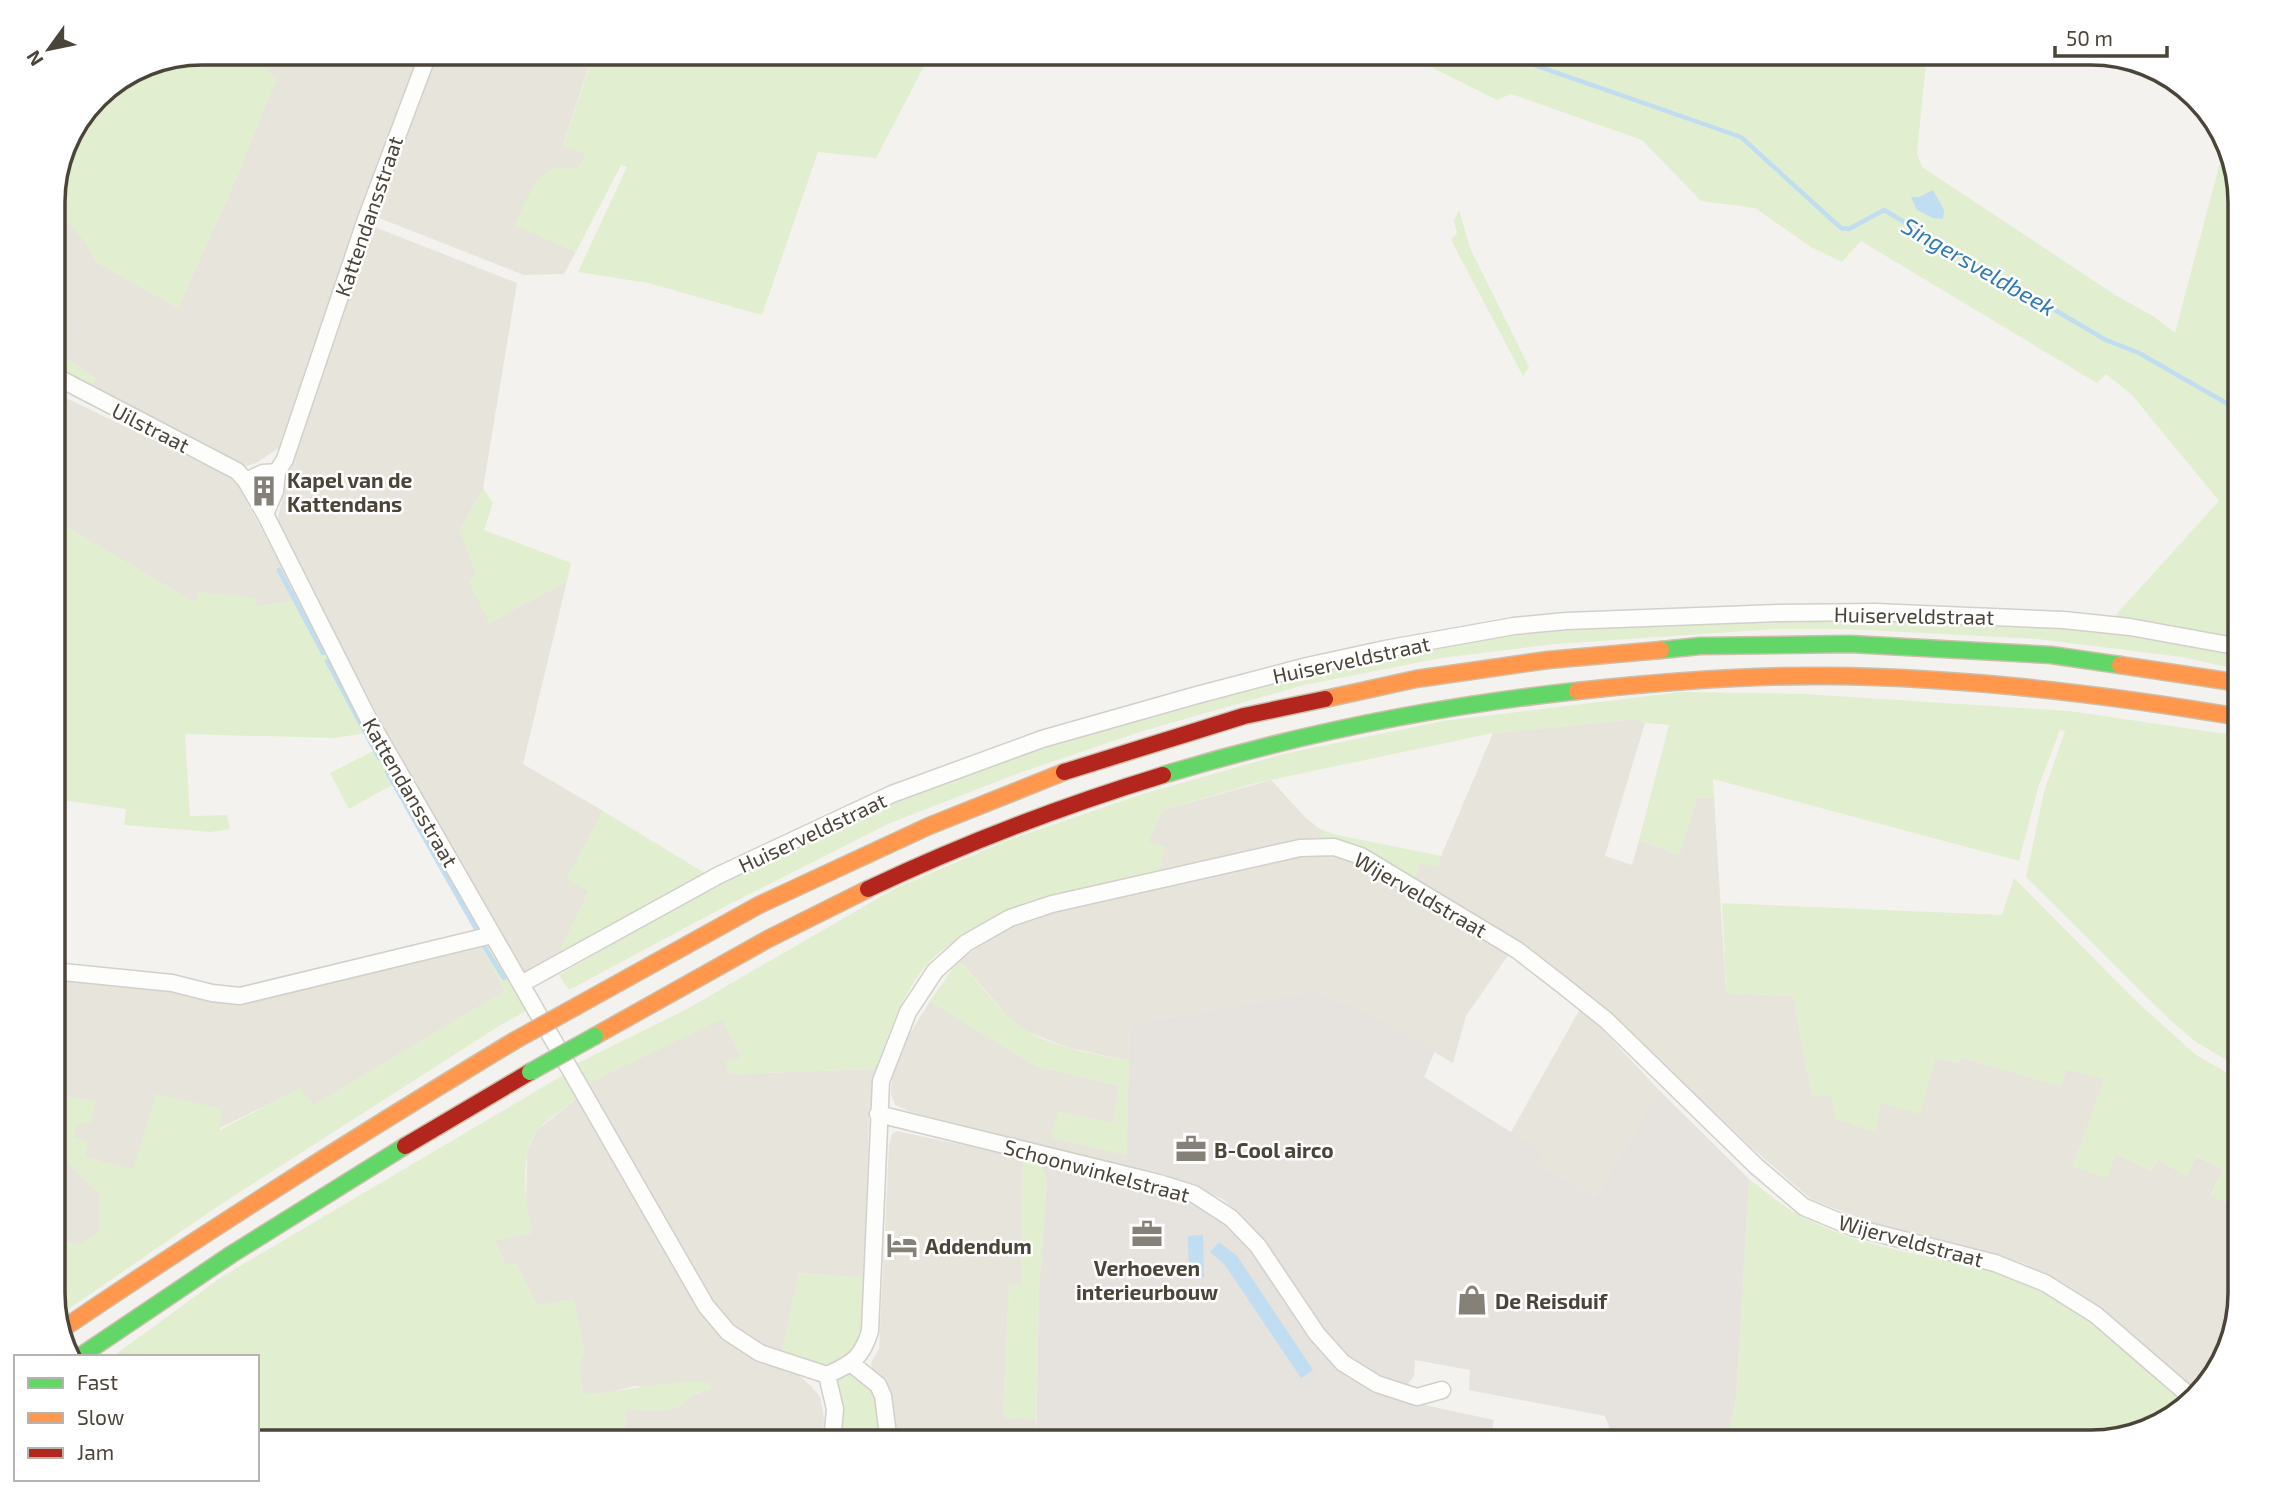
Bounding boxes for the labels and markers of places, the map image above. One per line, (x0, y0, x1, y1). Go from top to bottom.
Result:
place label: Kapel van de Kattendans (287, 467, 413, 516)
building icon: Kapel van de Kattendans (247, 474, 281, 508)
office icon: B-Cool airco (1174, 1132, 1208, 1166)
place label: B-Cool airco (1214, 1137, 1334, 1162)
office icon: Verhoeven interieurbouw (1130, 1217, 1164, 1251)
hotel icon: Addendum (885, 1228, 919, 1262)
place label: Addendum (925, 1233, 1032, 1258)
place label: Verhoeven interieurbouw (1076, 1255, 1218, 1304)
shop icon: De Reisduif (1455, 1283, 1489, 1317)
place label: De Reisduif (1495, 1288, 1608, 1313)

